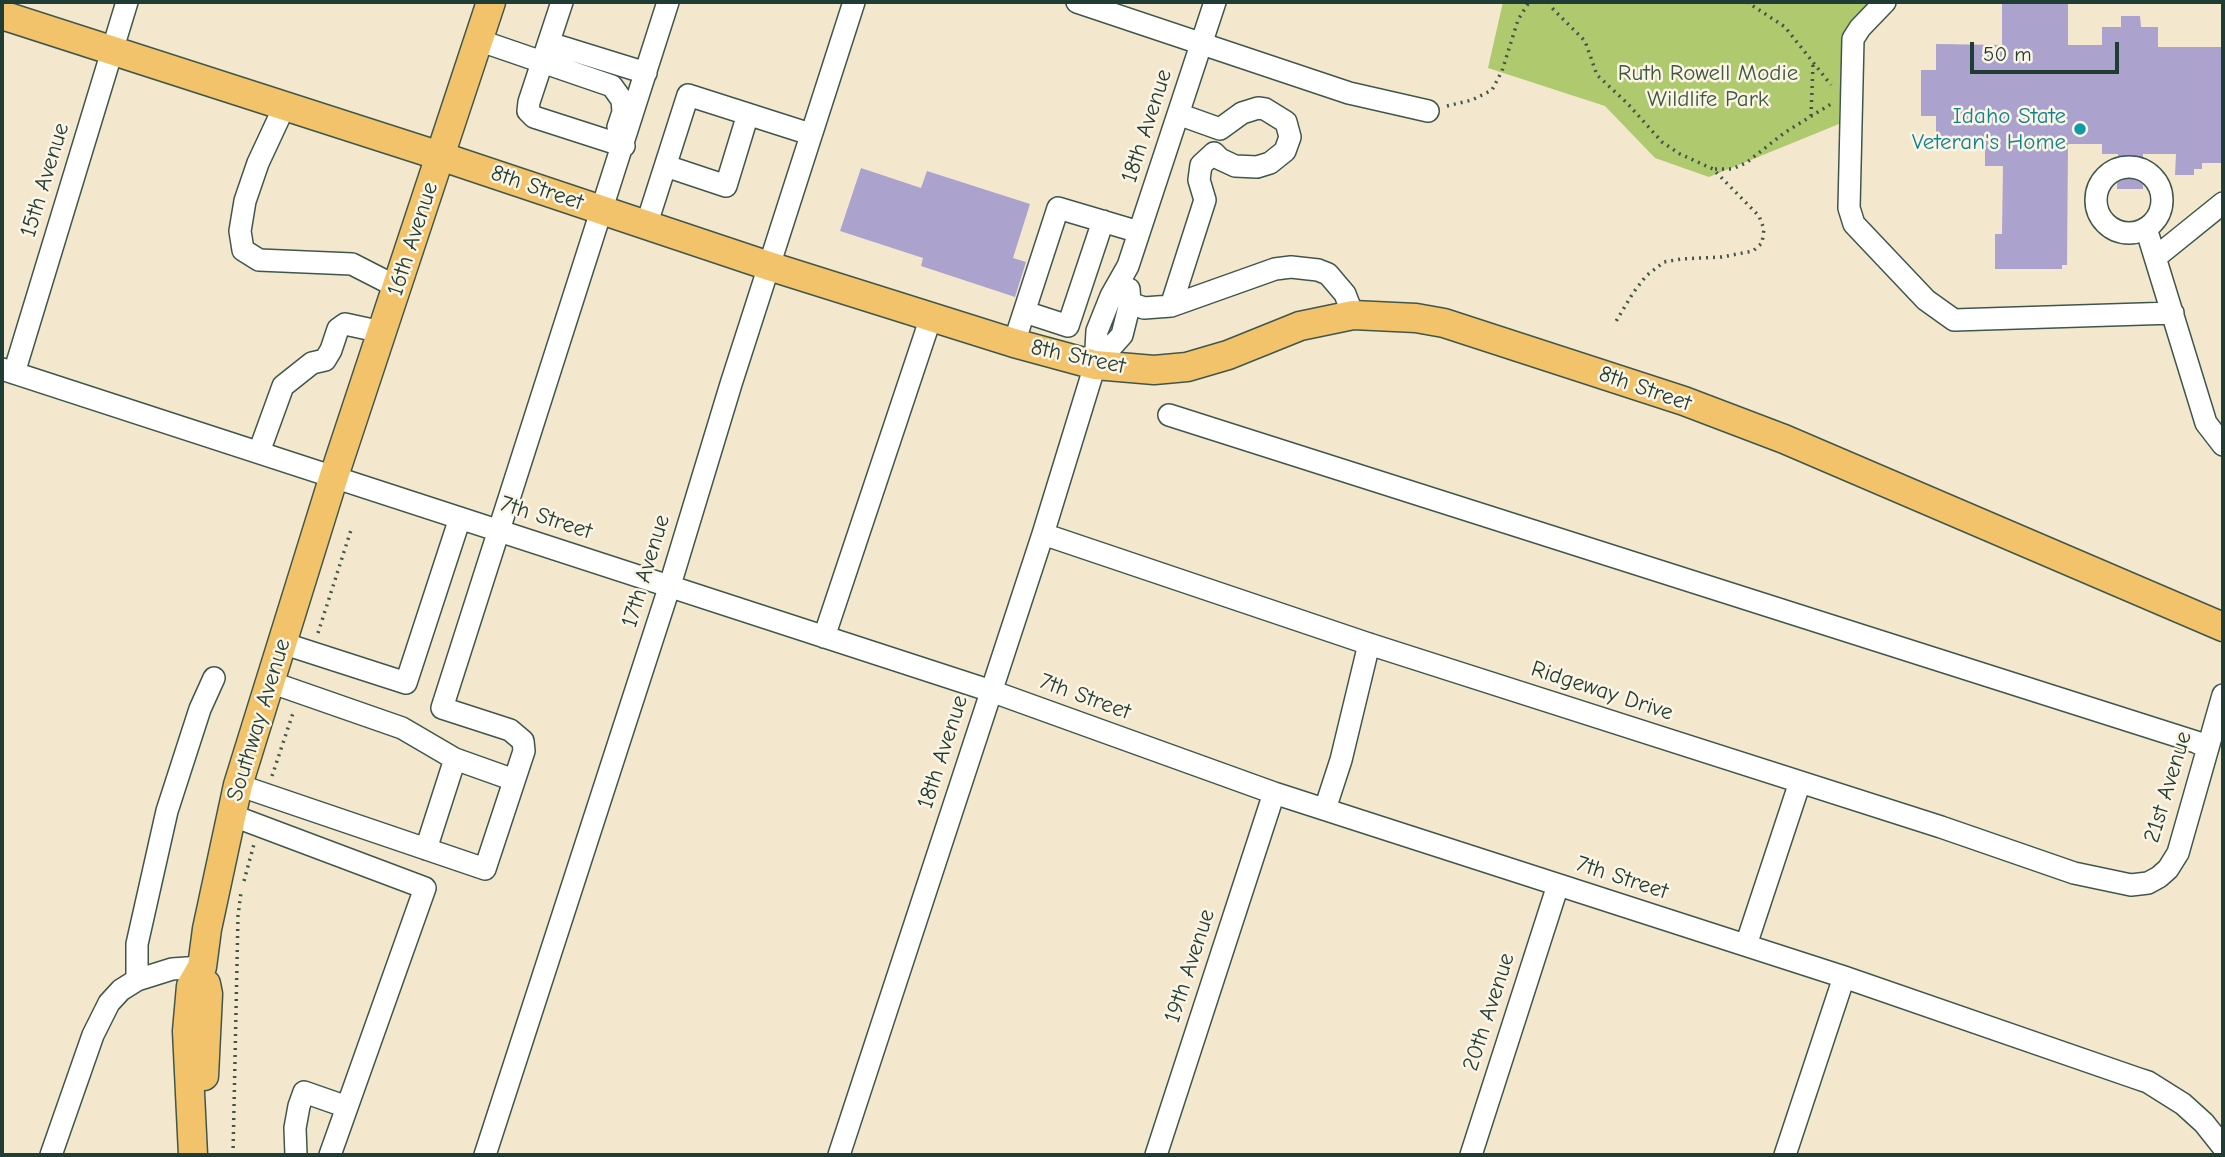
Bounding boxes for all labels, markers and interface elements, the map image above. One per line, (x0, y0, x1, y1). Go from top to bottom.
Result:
scale bar (1973, 28, 2122, 72)
text: 50 m (1983, 42, 2032, 66)
park label: Ruth Rowell Modie Wildlife Park (1618, 59, 1798, 113)
street label: 18th Avenue (1116, 66, 1178, 186)
place label: Idaho State Veteran's Home (1912, 102, 2066, 156)
street label: 15th Avenue (15, 119, 75, 241)
marker: Idaho State Veteran's Home (2072, 121, 2088, 137)
street label: 8th Street (487, 159, 587, 217)
street label: 16th Avenue (382, 179, 444, 299)
street label: 8th Street (1028, 334, 1128, 380)
street label: 8th Street (1595, 360, 1695, 418)
street label: 7th Street (497, 490, 595, 546)
street label: 17th Avenue (616, 511, 676, 631)
street label: Southway Avenue (221, 635, 297, 805)
street label: Ridgeway Drive (1528, 655, 1676, 727)
street label: 7th Street (1036, 668, 1134, 726)
street label: 18th Avenue (912, 692, 974, 812)
street label: 21st Avenue (2138, 728, 2198, 846)
street label: 7th Street (1573, 850, 1671, 906)
street label: 19th Avenue (1159, 906, 1221, 1026)
street label: 20th Avenue (1457, 949, 1521, 1075)

